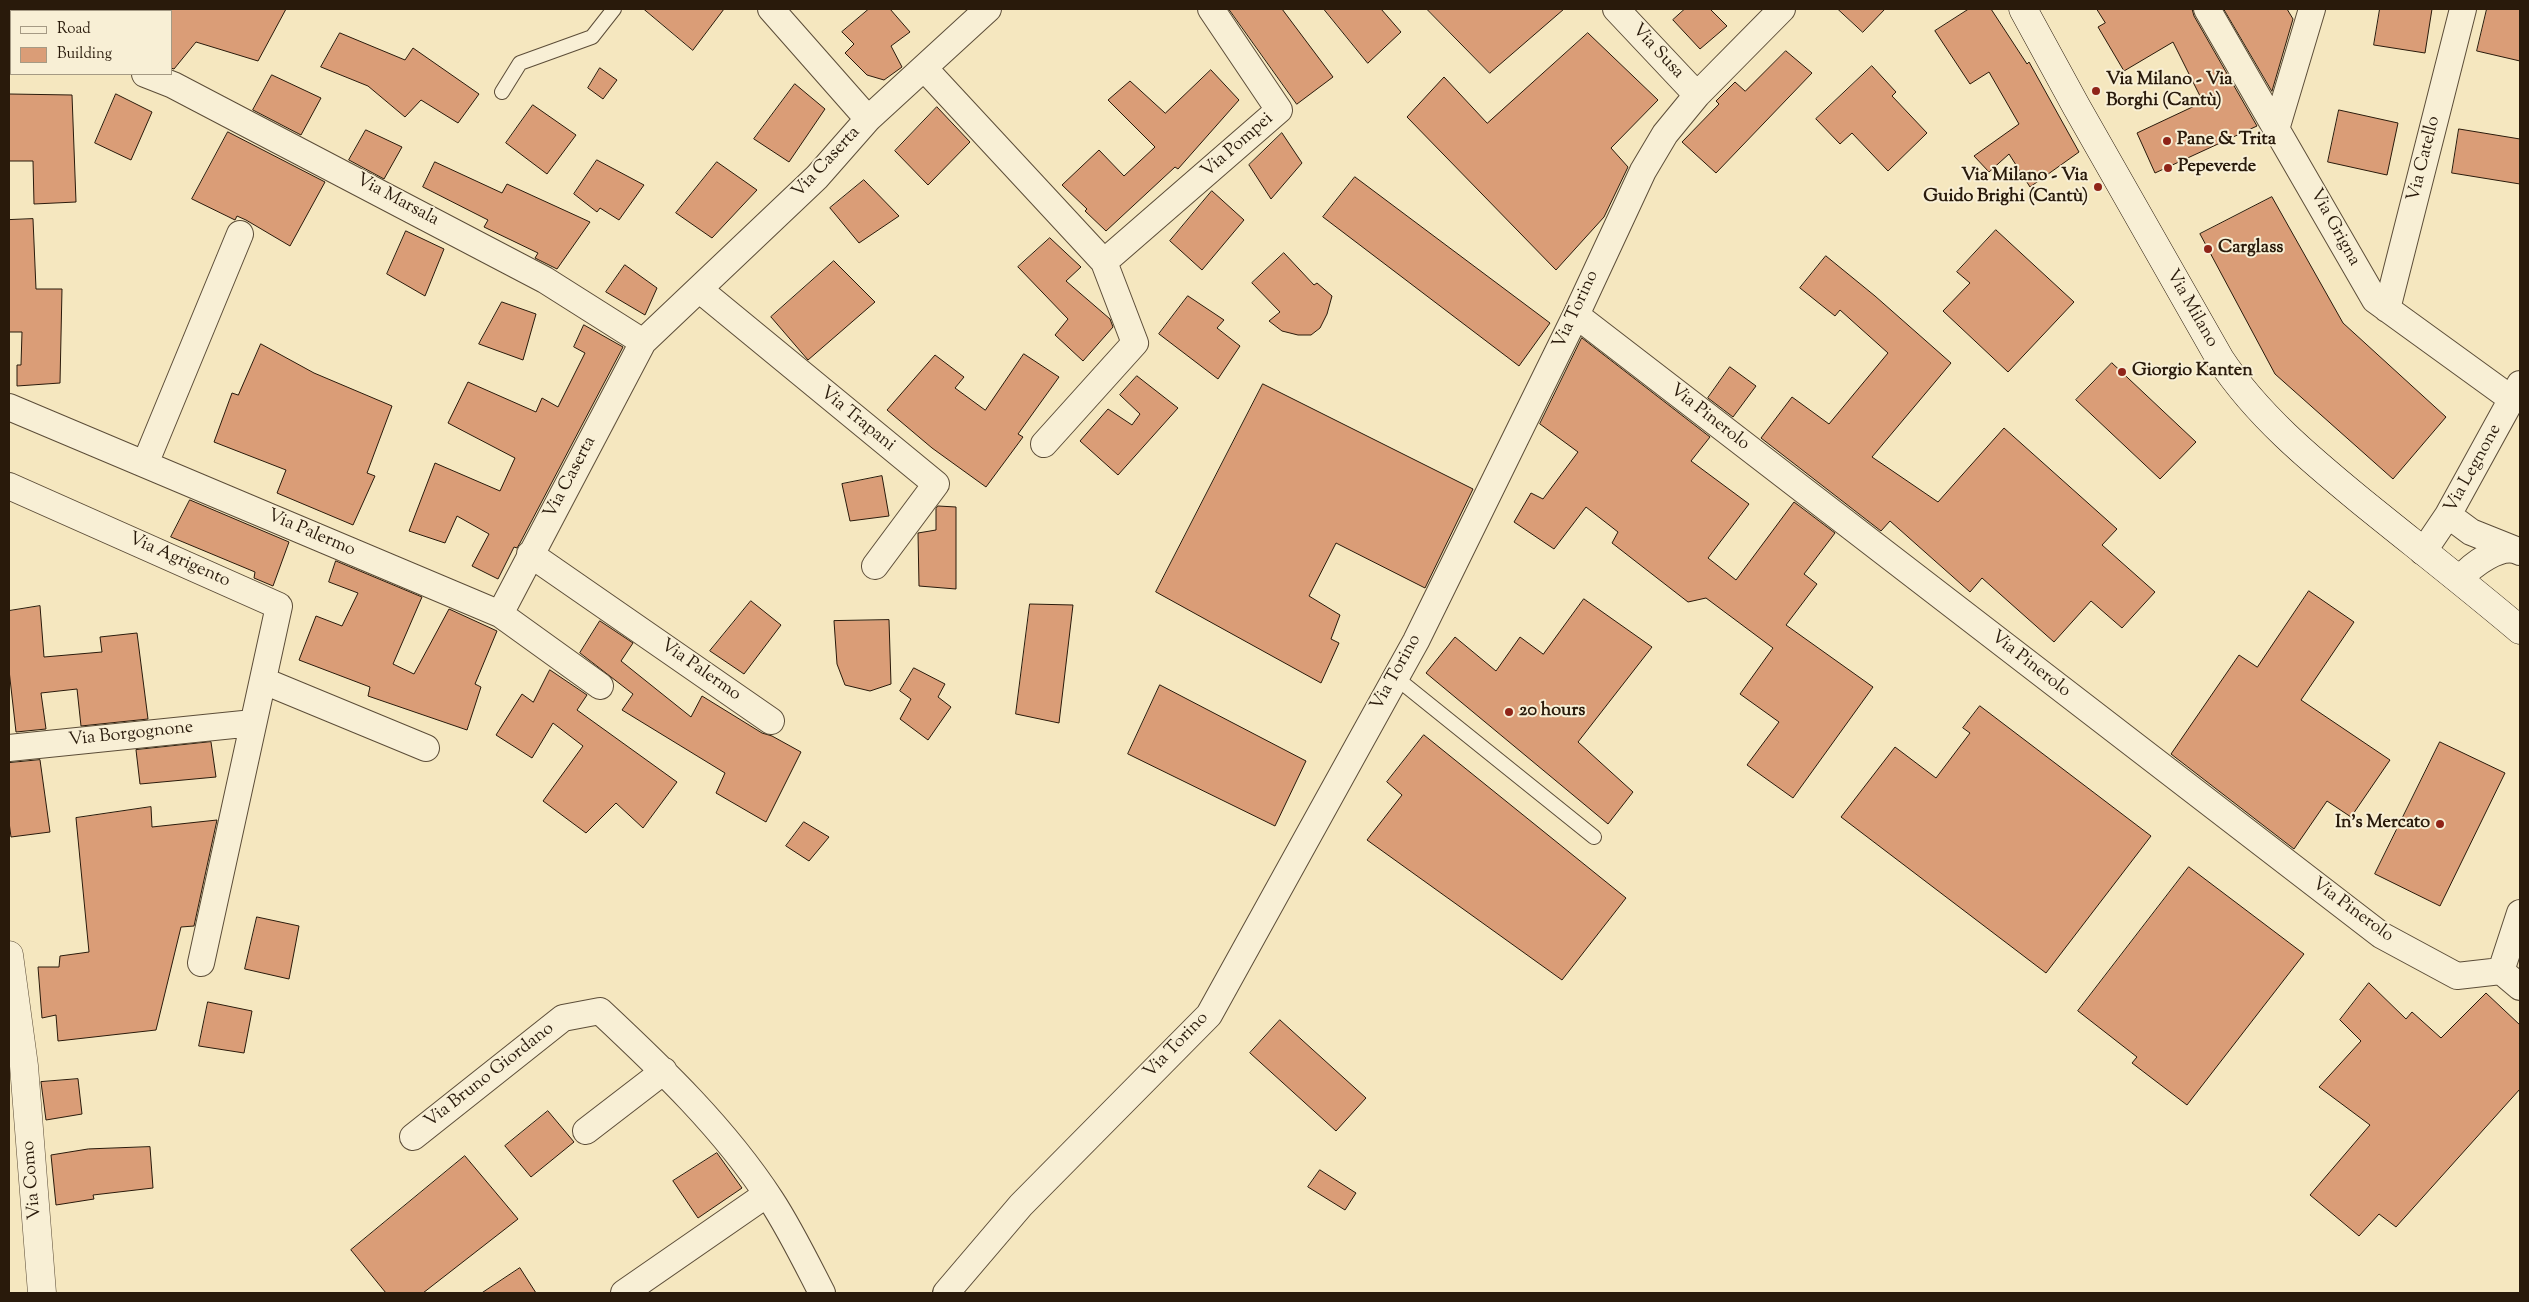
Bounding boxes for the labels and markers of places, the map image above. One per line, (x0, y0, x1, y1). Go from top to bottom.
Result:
place label: Via Milano - Via Borghi (Cantù) (2106, 70, 2233, 112)
marker: Via Milano - Via Borghi (Cantù) (2090, 85, 2102, 97)
place label: Pane & Trita (2177, 130, 2276, 152)
marker: Pane & Trita (2161, 135, 2173, 147)
place label: Pepeverde (2178, 157, 2256, 179)
marker: Pepeverde (2162, 162, 2174, 174)
place label: Via Milano - Via Guido Brighi (Cantù) (1923, 166, 2088, 208)
marker: Via Milano - Via Guido Brighi (Cantù) (2092, 181, 2104, 193)
place label: Carglass (2218, 238, 2283, 260)
marker: Carglass (2202, 243, 2214, 255)
place label: Giorgio Kanten (2132, 361, 2253, 383)
marker: Giorgio Kanten (2116, 366, 2128, 378)
place label: 20 hours (1519, 701, 1585, 723)
marker: 20 hours (1503, 706, 1515, 718)
place label: In's Mercato (2335, 813, 2430, 835)
marker: In's Mercato (2434, 818, 2446, 830)

